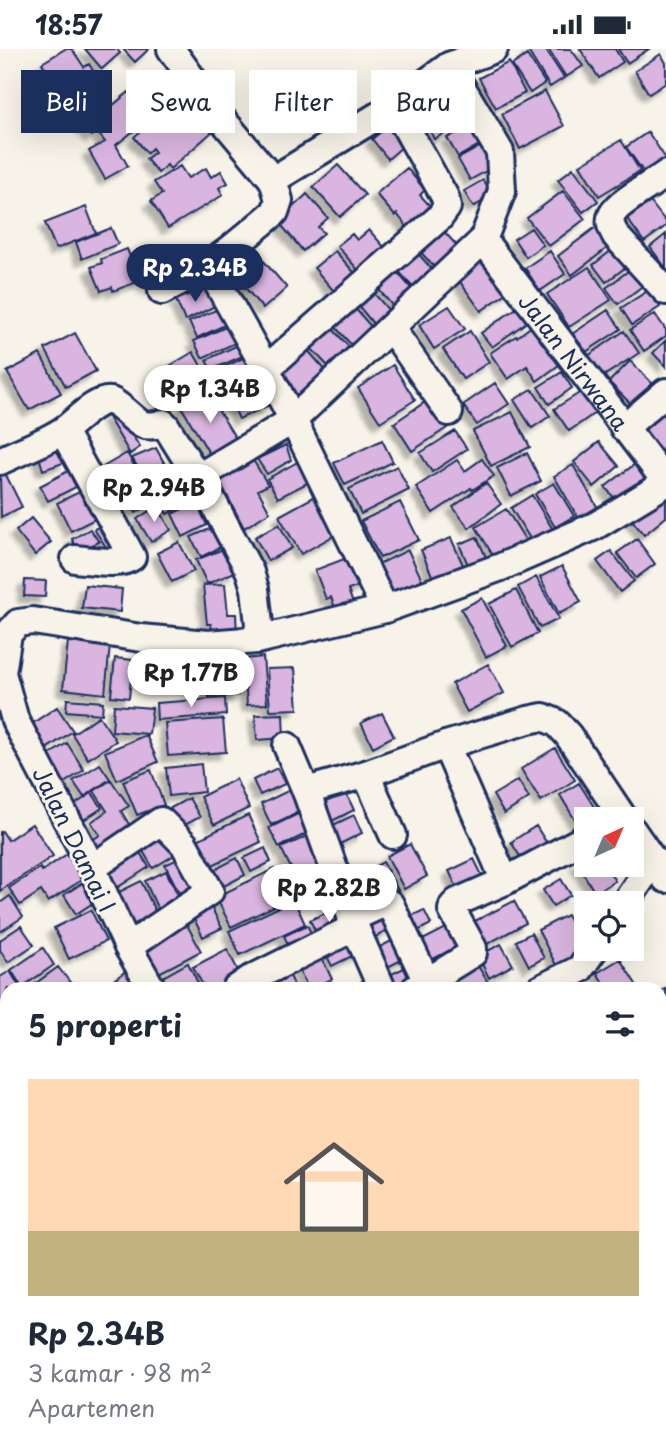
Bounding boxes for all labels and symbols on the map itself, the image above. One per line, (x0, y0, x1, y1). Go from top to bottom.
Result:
pin: Rp 2.34B (123, 245, 267, 304)
street label: Jalan Nirwana (511, 285, 639, 438)
pin: Rp 1.34B (138, 365, 282, 425)
pin: Rp 2.94B (82, 465, 226, 524)
pin: Rp 1.77B (119, 649, 263, 709)
street label: Jalan Damai I (25, 760, 125, 918)
north arrow (574, 807, 644, 877)
pin: Rp 2.82B (257, 865, 401, 924)

